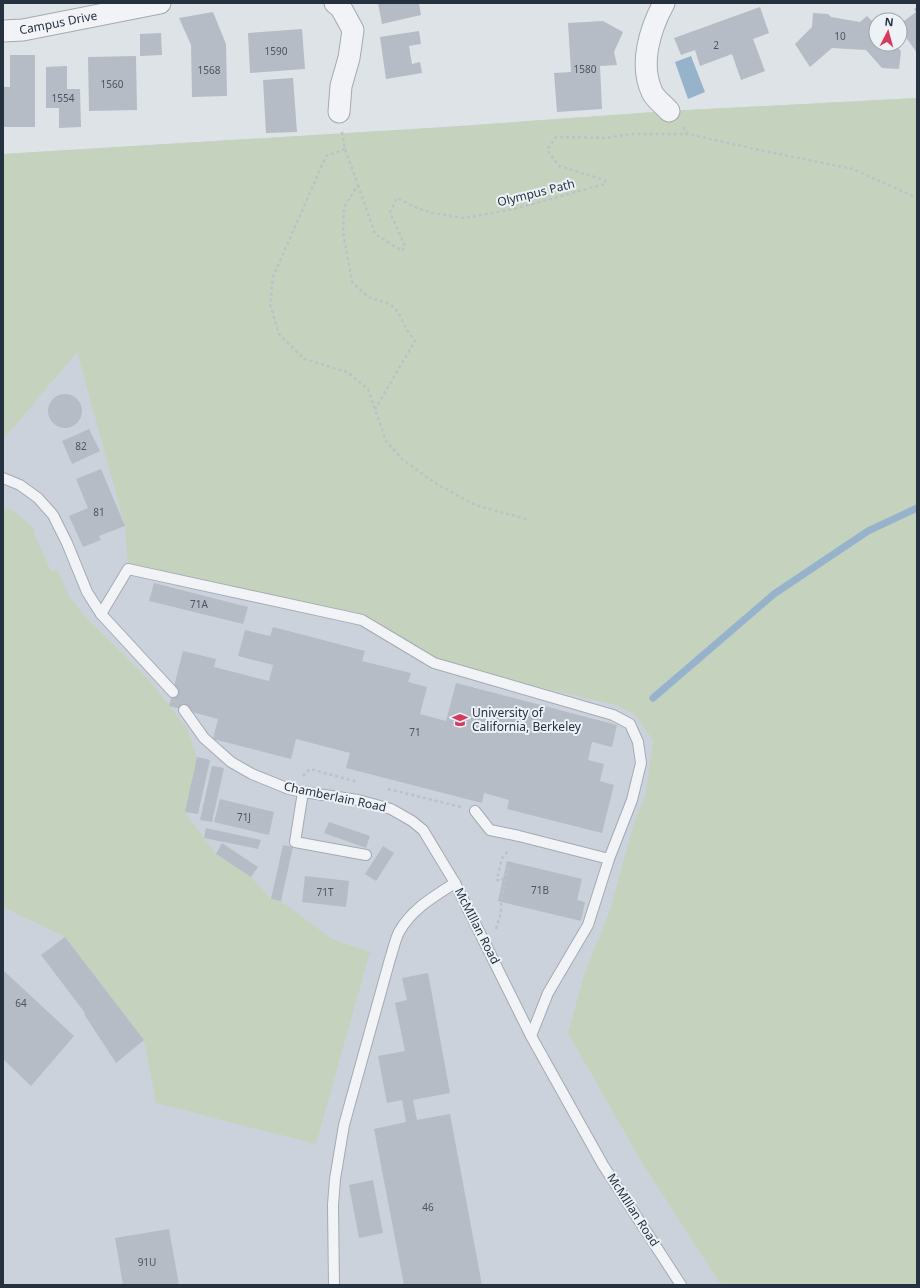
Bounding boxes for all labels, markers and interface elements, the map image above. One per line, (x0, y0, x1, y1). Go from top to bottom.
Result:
street label: Campus Drive (18, 7, 99, 39)
north arrow (868, 12, 908, 52)
text: N (884, 14, 894, 29)
house number: 10 (834, 29, 846, 43)
house number: 2 (713, 38, 719, 52)
house number: 1590 (265, 44, 288, 58)
house number: 1580 (574, 62, 597, 76)
house number: 1568 (198, 63, 221, 77)
house number: 1560 (101, 77, 124, 91)
house number: 1554 (52, 91, 75, 105)
street label: Olympus Path (495, 175, 576, 210)
house number: 82 (75, 439, 87, 453)
house number: 81 (93, 505, 105, 519)
house number: 71A (190, 597, 209, 611)
place label: University of California, Berkeley (472, 704, 582, 735)
school or university icon: University of California, Berkeley (451, 711, 469, 729)
house number: 71 (409, 725, 421, 739)
street label: Chamberlain Road (282, 777, 388, 816)
house number: 71J (237, 810, 251, 824)
house number: 71B (531, 883, 549, 897)
house number: 71T (317, 885, 334, 899)
street label: McMIllan Road (451, 885, 504, 967)
house number: 64 (15, 996, 27, 1010)
street label: McMIllan Road (603, 1170, 663, 1250)
house number: 46 (422, 1200, 434, 1214)
house number: 91U (138, 1255, 156, 1269)

